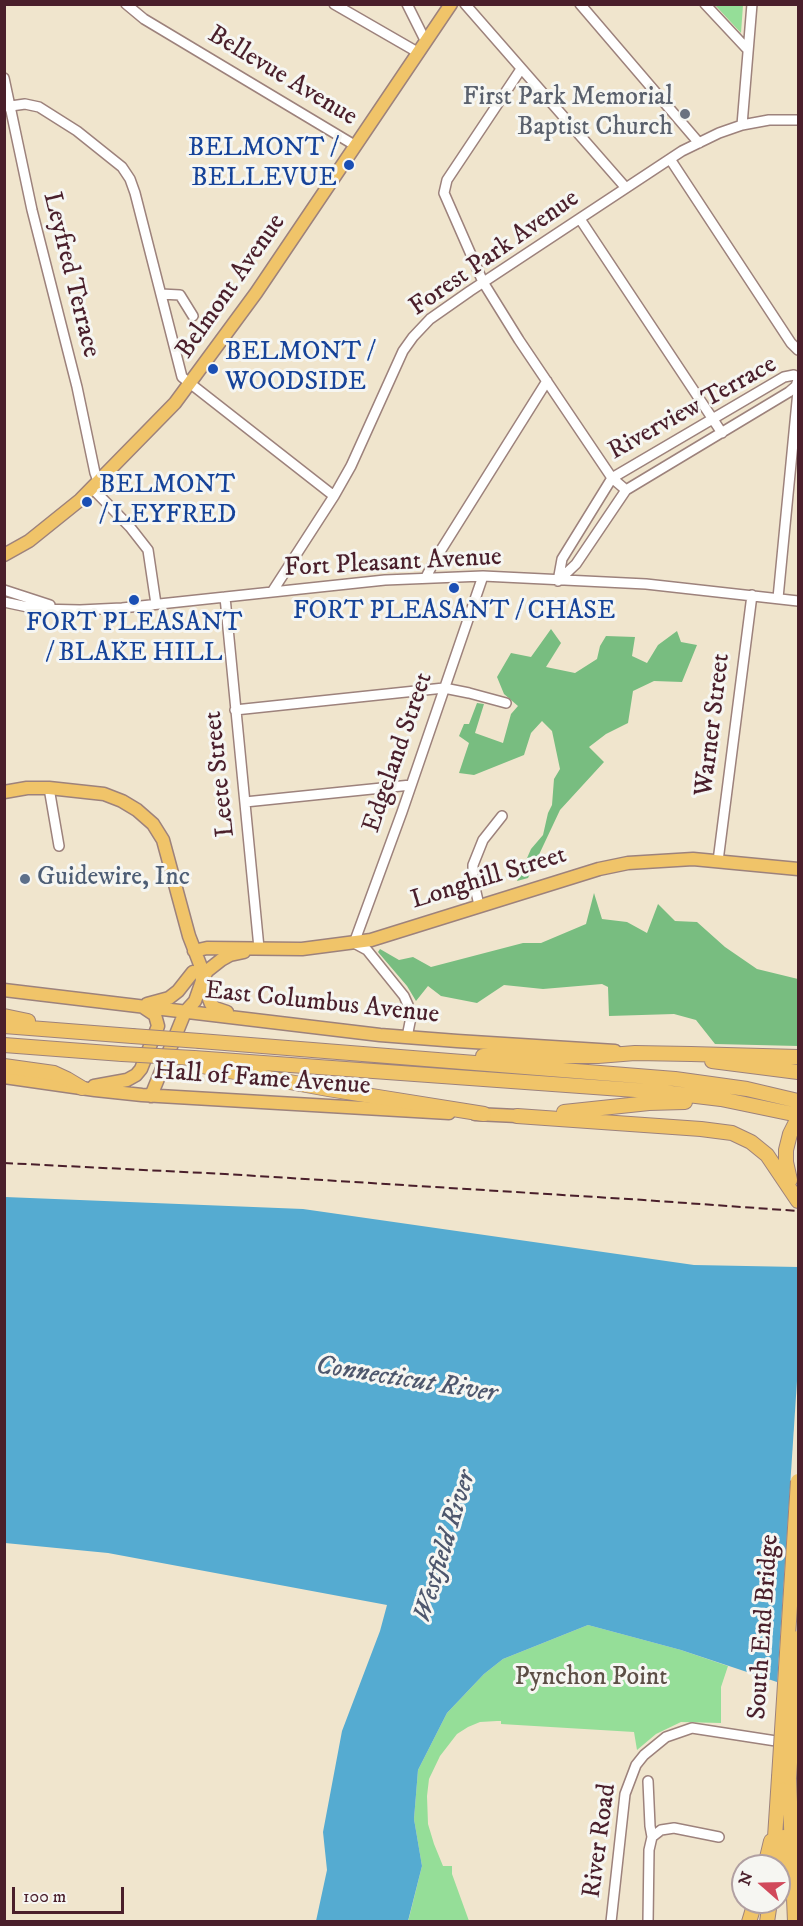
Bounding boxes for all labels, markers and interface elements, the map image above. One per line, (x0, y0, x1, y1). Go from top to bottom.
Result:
street label: Bellevue Avenue (202, 20, 362, 134)
place label: First Park Memorial Baptist Church (463, 83, 673, 144)
marker: First Park Memorial Baptist Church (678, 107, 692, 121)
place label: BELMONT / BELLEVUE (188, 134, 337, 195)
marker: BELMONT / BELLEVUE (342, 158, 356, 172)
street label: Forest Park Avenue (404, 184, 586, 324)
street label: Leyfred Terrace (34, 189, 106, 361)
street label: Belmont Avenue (171, 209, 293, 365)
place label: BELMONT / WOODSIDE (225, 338, 374, 400)
street label: Riverview Terrace (603, 350, 783, 468)
marker: BELMONT / WOODSIDE (206, 362, 220, 376)
place label: BELMONT / LEYFRED (99, 471, 236, 532)
marker: BELMONT / LEYFRED (80, 495, 94, 509)
street label: Fort Pleasant Avenue (283, 543, 503, 585)
marker: FORT PLEASANT / CHASE (447, 581, 461, 595)
marker: FORT PLEASANT / BLAKE HILL (127, 593, 141, 607)
place label: FORT PLEASANT / CHASE (293, 597, 615, 629)
place label: FORT PLEASANT / BLAKE HILL (26, 609, 242, 670)
street label: Warner Street (690, 652, 738, 798)
street label: Edgeland Street (357, 669, 441, 837)
street label: Leete Street (199, 709, 243, 839)
street label: Longhill Street (408, 841, 570, 917)
place label: Guidewire, Inc (37, 863, 190, 895)
marker: Guidewire, Inc (18, 872, 32, 886)
street label: East Columbus Avenue (203, 976, 441, 1032)
street label: Hall of Fame Avenue (152, 1057, 372, 1103)
water label: Connecticut River (313, 1351, 499, 1411)
water label: Westfield River (408, 1467, 484, 1627)
street label: South End Bridge (743, 1533, 787, 1721)
park label: Pynchon Point (514, 1663, 668, 1695)
street label: River Road (578, 1782, 624, 1900)
north arrow (731, 1854, 791, 1914)
text: N (734, 1869, 758, 1888)
scale bar (15, 1875, 128, 1913)
text: 100 m (23, 1886, 66, 1908)

